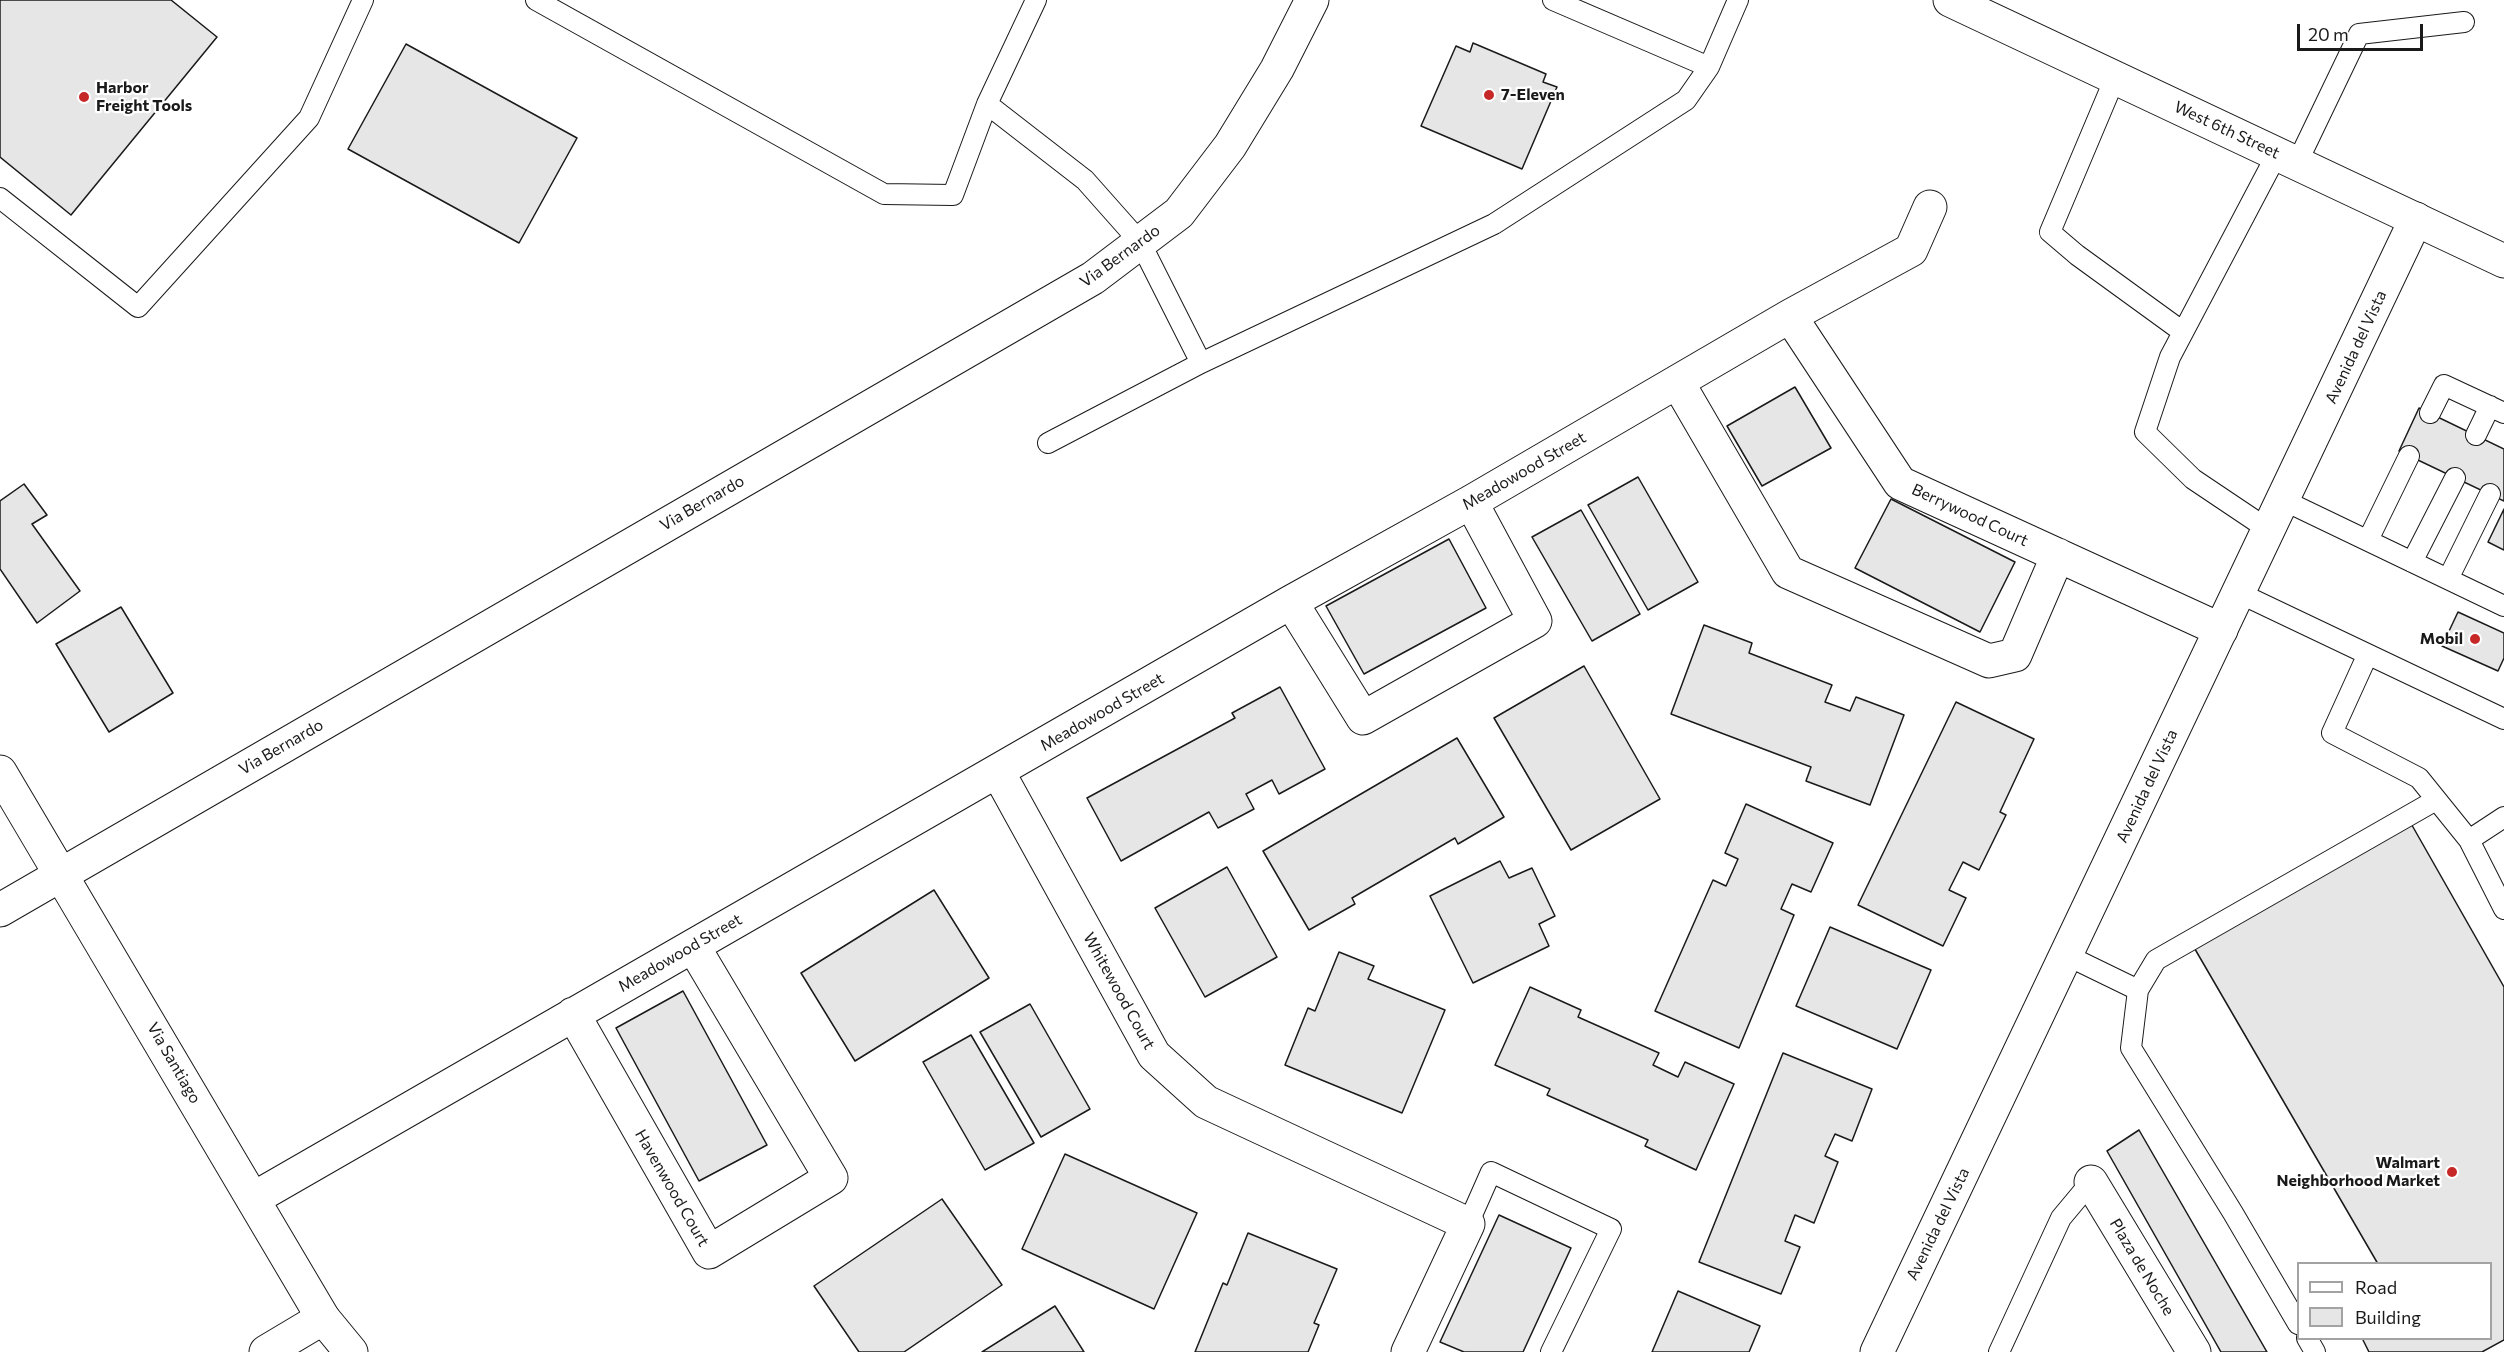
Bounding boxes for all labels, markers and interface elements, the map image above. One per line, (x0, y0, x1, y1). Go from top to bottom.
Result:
scale bar (2300, 12, 2426, 50)
text: 20 m (2308, 23, 2349, 45)
place label: Harbor Freight Tools (96, 78, 192, 116)
place label: 7-Eleven (1501, 85, 1565, 105)
marker: 7-Eleven (1482, 88, 1496, 102)
marker: Harbor Freight Tools (77, 90, 91, 104)
street label: West 6th Street (2171, 97, 2283, 163)
street label: Via Bernardo (1076, 221, 1164, 291)
street label: Avenida del Vista (2321, 287, 2391, 407)
street label: Meadowood Street (1459, 428, 1589, 514)
street label: Via Bernardo (656, 471, 748, 535)
street label: Berrywood Court (1909, 480, 2031, 550)
place label: Mobil (2420, 629, 2463, 649)
marker: Mobil (2468, 632, 2482, 646)
street label: Meadowood Street (1037, 669, 1167, 755)
street label: Via Bernardo (235, 715, 327, 779)
street label: Avenida del Vista (2112, 726, 2182, 846)
street label: Meadowood Street (615, 910, 745, 996)
street label: Whitewood Court (1079, 929, 1159, 1053)
street label: Via Santiago (143, 1019, 205, 1107)
street label: Havenwood Court (631, 1126, 713, 1250)
place label: Walmart Neighborhood Market (2276, 1153, 2440, 1191)
street label: Avenida del Vista (1902, 1165, 1974, 1283)
marker: Walmart Neighborhood Market (2445, 1165, 2459, 1179)
street label: Plaza de Noche (2106, 1215, 2178, 1319)
legend (2297, 1262, 2492, 1340)
text: Road (2355, 1276, 2397, 1298)
text: Building (2355, 1306, 2421, 1328)

